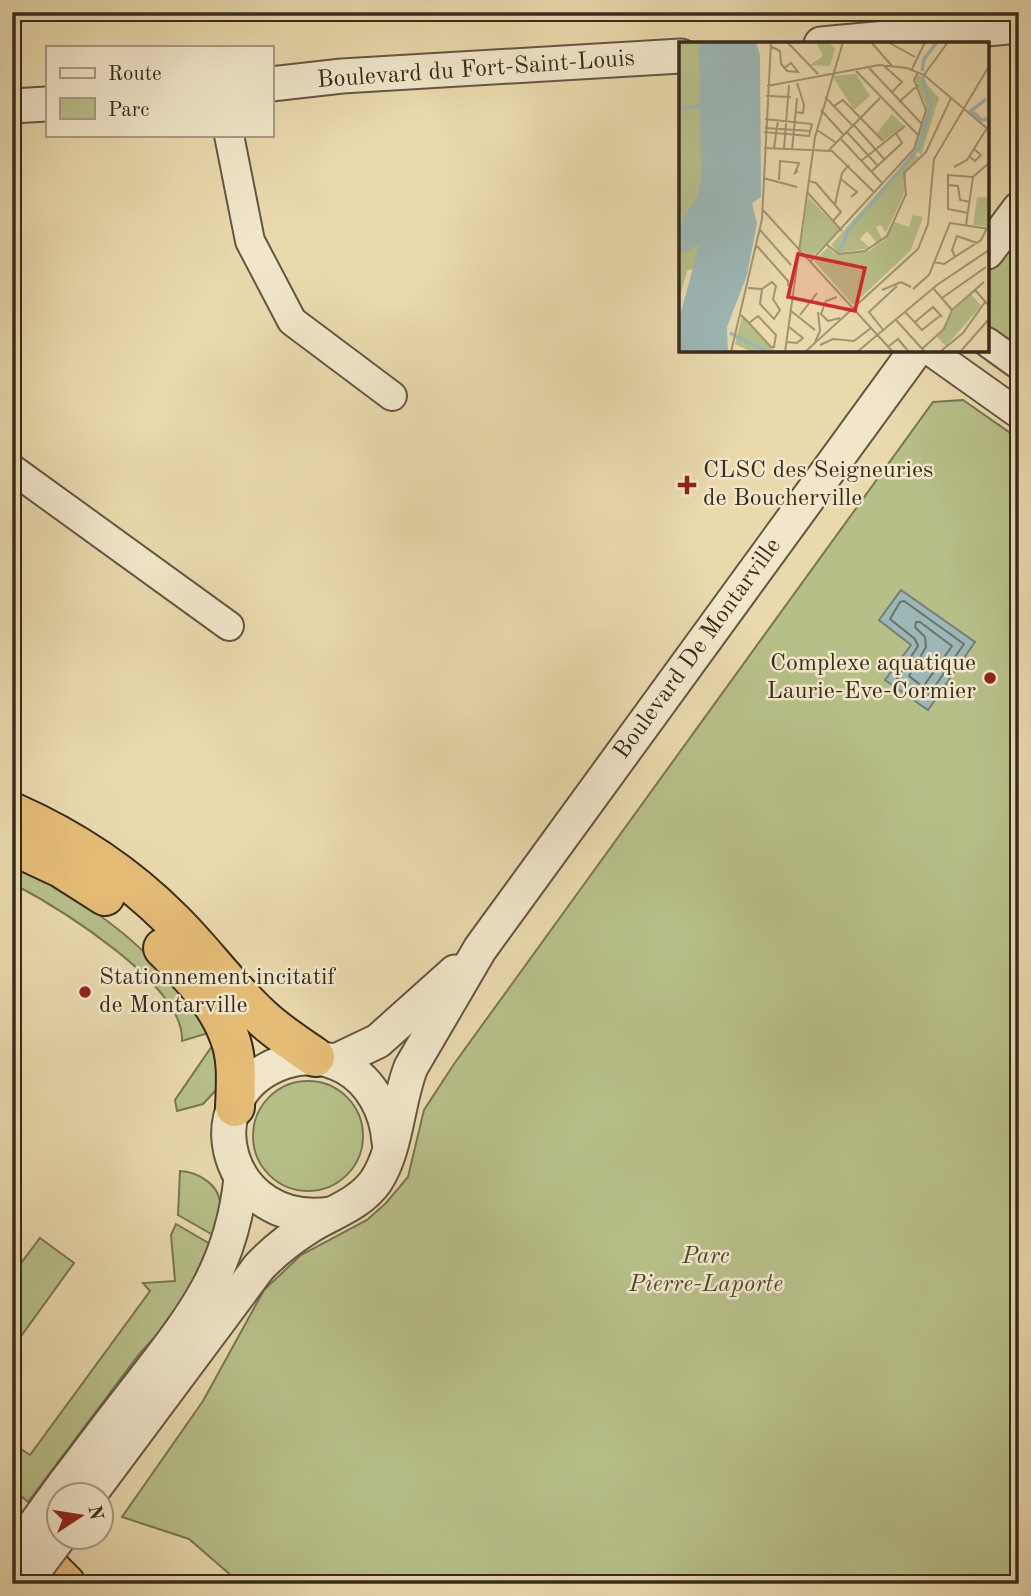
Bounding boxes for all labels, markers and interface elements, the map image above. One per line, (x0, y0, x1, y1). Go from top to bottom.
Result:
inset map (679, 42, 989, 352)
legend (46, 46, 273, 136)
street label: Boulevard du Fort-Saint-Louis (316, 47, 636, 93)
text: Route (108, 64, 162, 85)
text: Parc (108, 100, 150, 121)
place label: CLSC des Seigneuries de Boucherville (703, 459, 934, 511)
marker: CLSC des Seigneuries de Boucherville (677, 475, 697, 495)
street label: Boulevard De Montarville (610, 534, 786, 764)
place label: Complexe aquatique Laurie-Eve-Cormier (767, 652, 976, 704)
marker: Complexe aquatique Laurie-Eve-Cormier (982, 670, 998, 686)
place label: Stationnement incitatif de Montarville (99, 966, 337, 1018)
marker: Stationnement incitatif de Montarville (77, 984, 93, 1000)
park label: Parc Pierre-Laporte (628, 1245, 783, 1297)
north arrow (46, 1480, 116, 1550)
text: N (83, 1504, 105, 1523)

